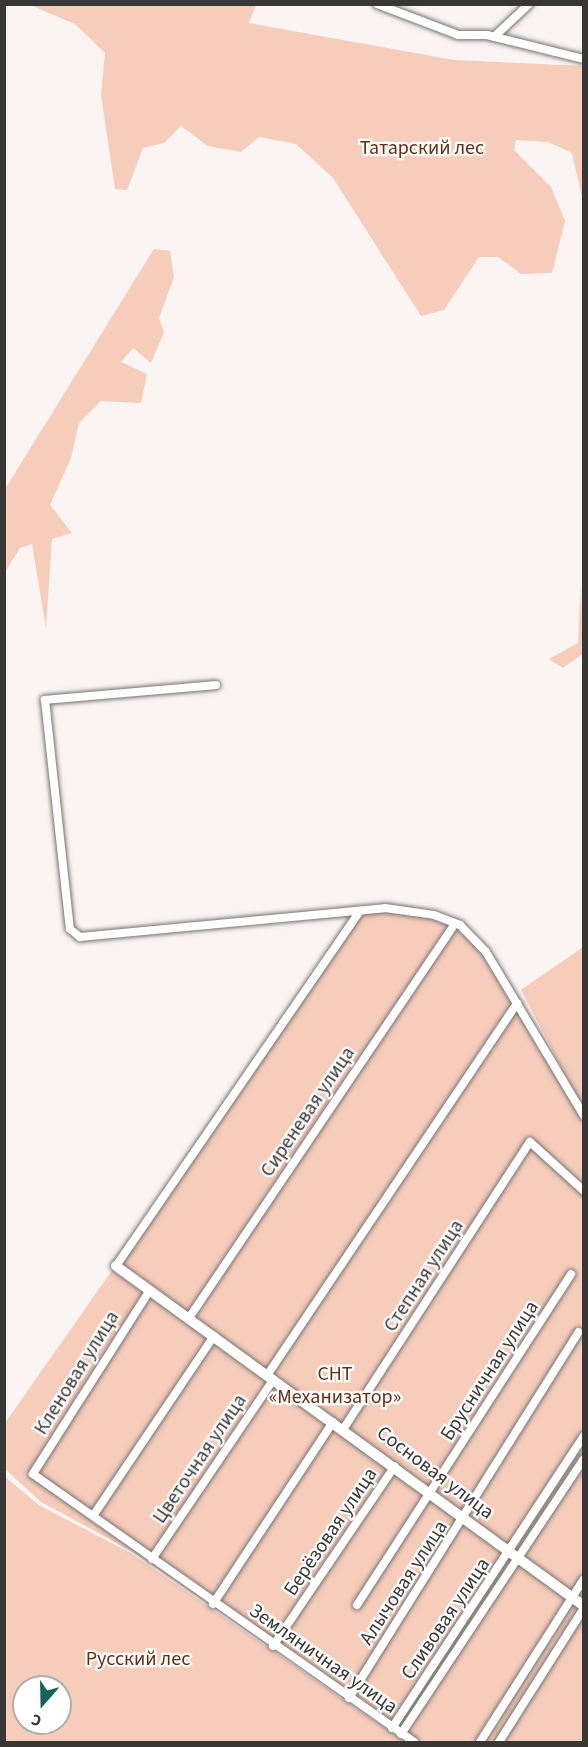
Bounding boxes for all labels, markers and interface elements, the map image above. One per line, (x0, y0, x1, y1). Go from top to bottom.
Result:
park label: Татарский лес (360, 136, 484, 160)
street label: Сиреневая улица (256, 1042, 360, 1182)
street label: Степная улица (379, 1215, 469, 1337)
street label: Брусничная улица (436, 1297, 544, 1445)
street label: Кленовая улица (29, 1307, 125, 1439)
park label: СНТ «Механизатор» (269, 1363, 401, 1410)
street label: Цветочная улица (148, 1390, 252, 1528)
street label: Сосновая улица (372, 1421, 498, 1525)
street label: Берёзовая улица (279, 1463, 383, 1601)
street label: Алычовая улица (355, 1516, 453, 1650)
street label: Сливовая улица (397, 1554, 495, 1684)
street label: Земляничная улица (244, 1599, 402, 1719)
park label: Русский лес (86, 1647, 190, 1671)
north arrow (12, 1675, 72, 1735)
text: С (28, 1708, 45, 1732)

